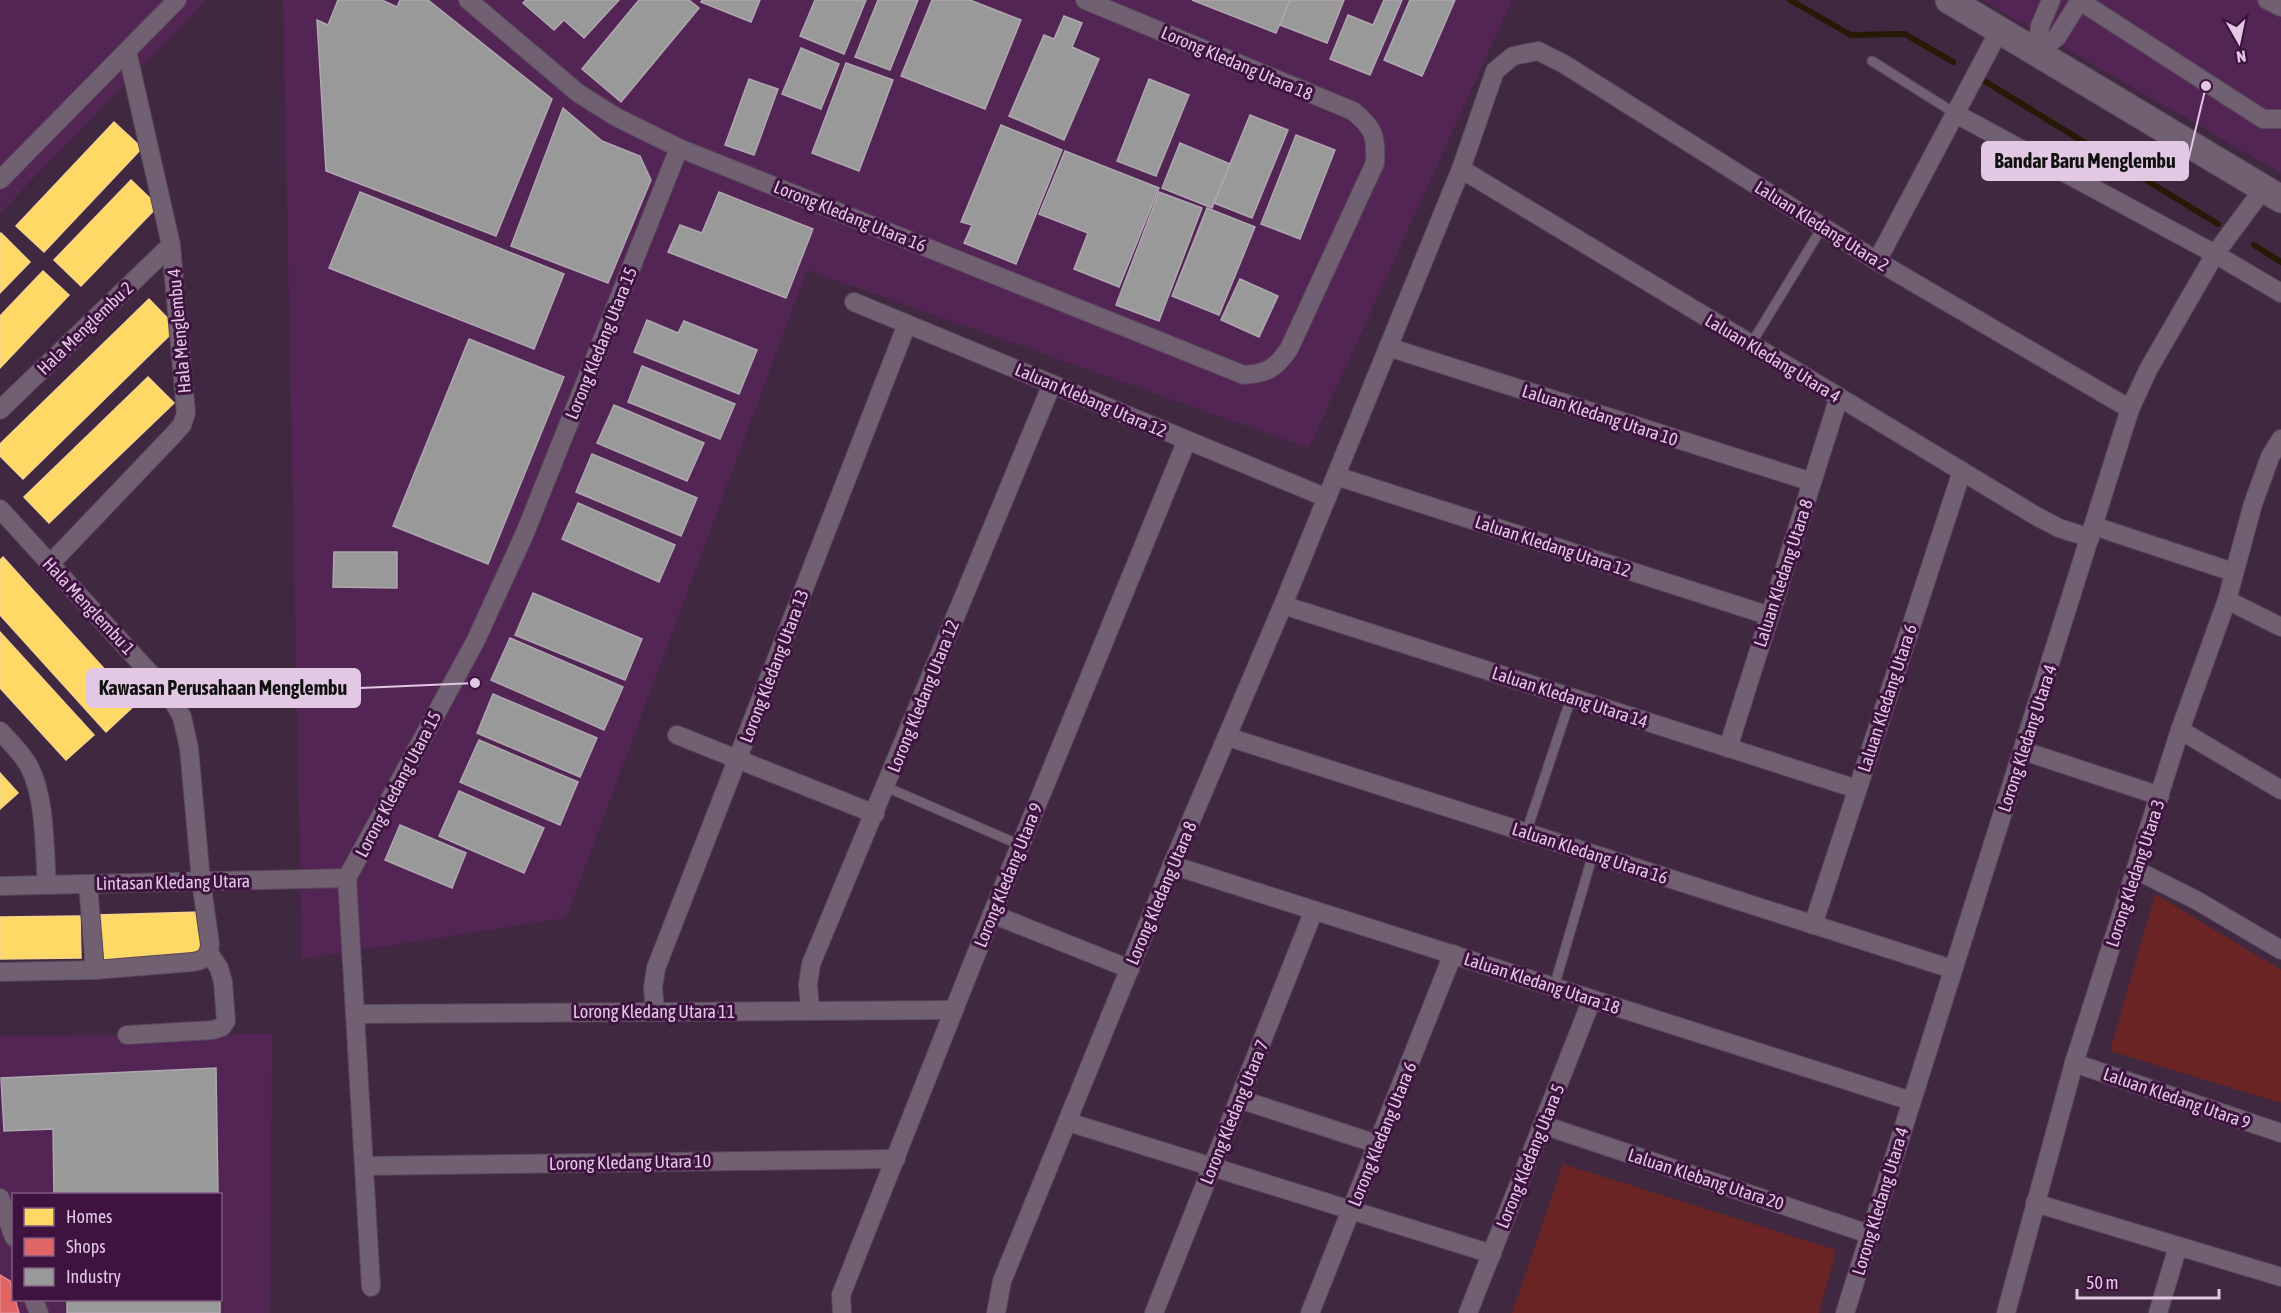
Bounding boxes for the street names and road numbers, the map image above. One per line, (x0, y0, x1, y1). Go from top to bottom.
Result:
street label: Lorong Kledang Utara 18 (1158, 22, 1316, 104)
street label: Lorong Kledang Utara 16 (771, 176, 929, 256)
street label: Laluan Kledang Utara 2 (1751, 176, 1893, 276)
street label: Lorong Kledang Utara 15 (561, 264, 641, 422)
street label: Hala Menglembu 4 (163, 268, 195, 394)
street label: Hala Menglembu 2 (33, 277, 137, 379)
street label: Laluan Kledang Utara 4 (1702, 309, 1844, 407)
street label: Laluan Klebang Utara 12 (1012, 359, 1170, 441)
street label: Laluan Kledang Utara 10 (1519, 380, 1681, 450)
street label: Laluan Kledang Utara 8 (1749, 496, 1817, 650)
street label: Laluan Kledang Utara 12 (1472, 511, 1634, 581)
street label: Hala Menglembu 1 (39, 553, 139, 659)
street label: Lorong Kledang Utara 13 (735, 586, 813, 746)
street label: Lorong Kledang Utara 12 (883, 617, 963, 775)
street label: Laluan Kledang Utara 6 (1853, 621, 1921, 775)
street label: Laluan Kledang Utara 14 (1489, 662, 1651, 732)
street label: Lorong Kledang Utara 4 (1993, 662, 2061, 814)
street label: Lorong Kledang Utara 15 (351, 707, 445, 861)
street label: Lorong Kledang Utara 3 (2101, 797, 2169, 949)
street label: Lorong Kledang Utara 9 (969, 800, 1047, 950)
street label: Lorong Kledang Utara 8 (1121, 818, 1201, 968)
street label: Laluan Kledang Utara 16 (1509, 818, 1671, 888)
street label: Lintasan Kledang Utara (96, 870, 250, 894)
street label: Laluan Kledang Utara 18 (1461, 948, 1623, 1018)
street label: Lorong Kledang Utara 11 (573, 1001, 735, 1022)
street label: Lorong Kledang Utara 7 (1195, 1037, 1273, 1187)
street label: Lorong Kledang Utara 6 (1343, 1059, 1421, 1209)
street label: Laluan Kledang Utara 9 (2101, 1063, 2253, 1133)
street label: Lorong Kledang Utara 5 (1491, 1081, 1569, 1231)
street label: Lorong Kledang Utara 4 (1847, 1124, 1913, 1278)
street label: Laluan Klebang Utara 20 (1625, 1144, 1787, 1214)
street label: Lorong Kledang Utara 10 (549, 1150, 711, 1174)

